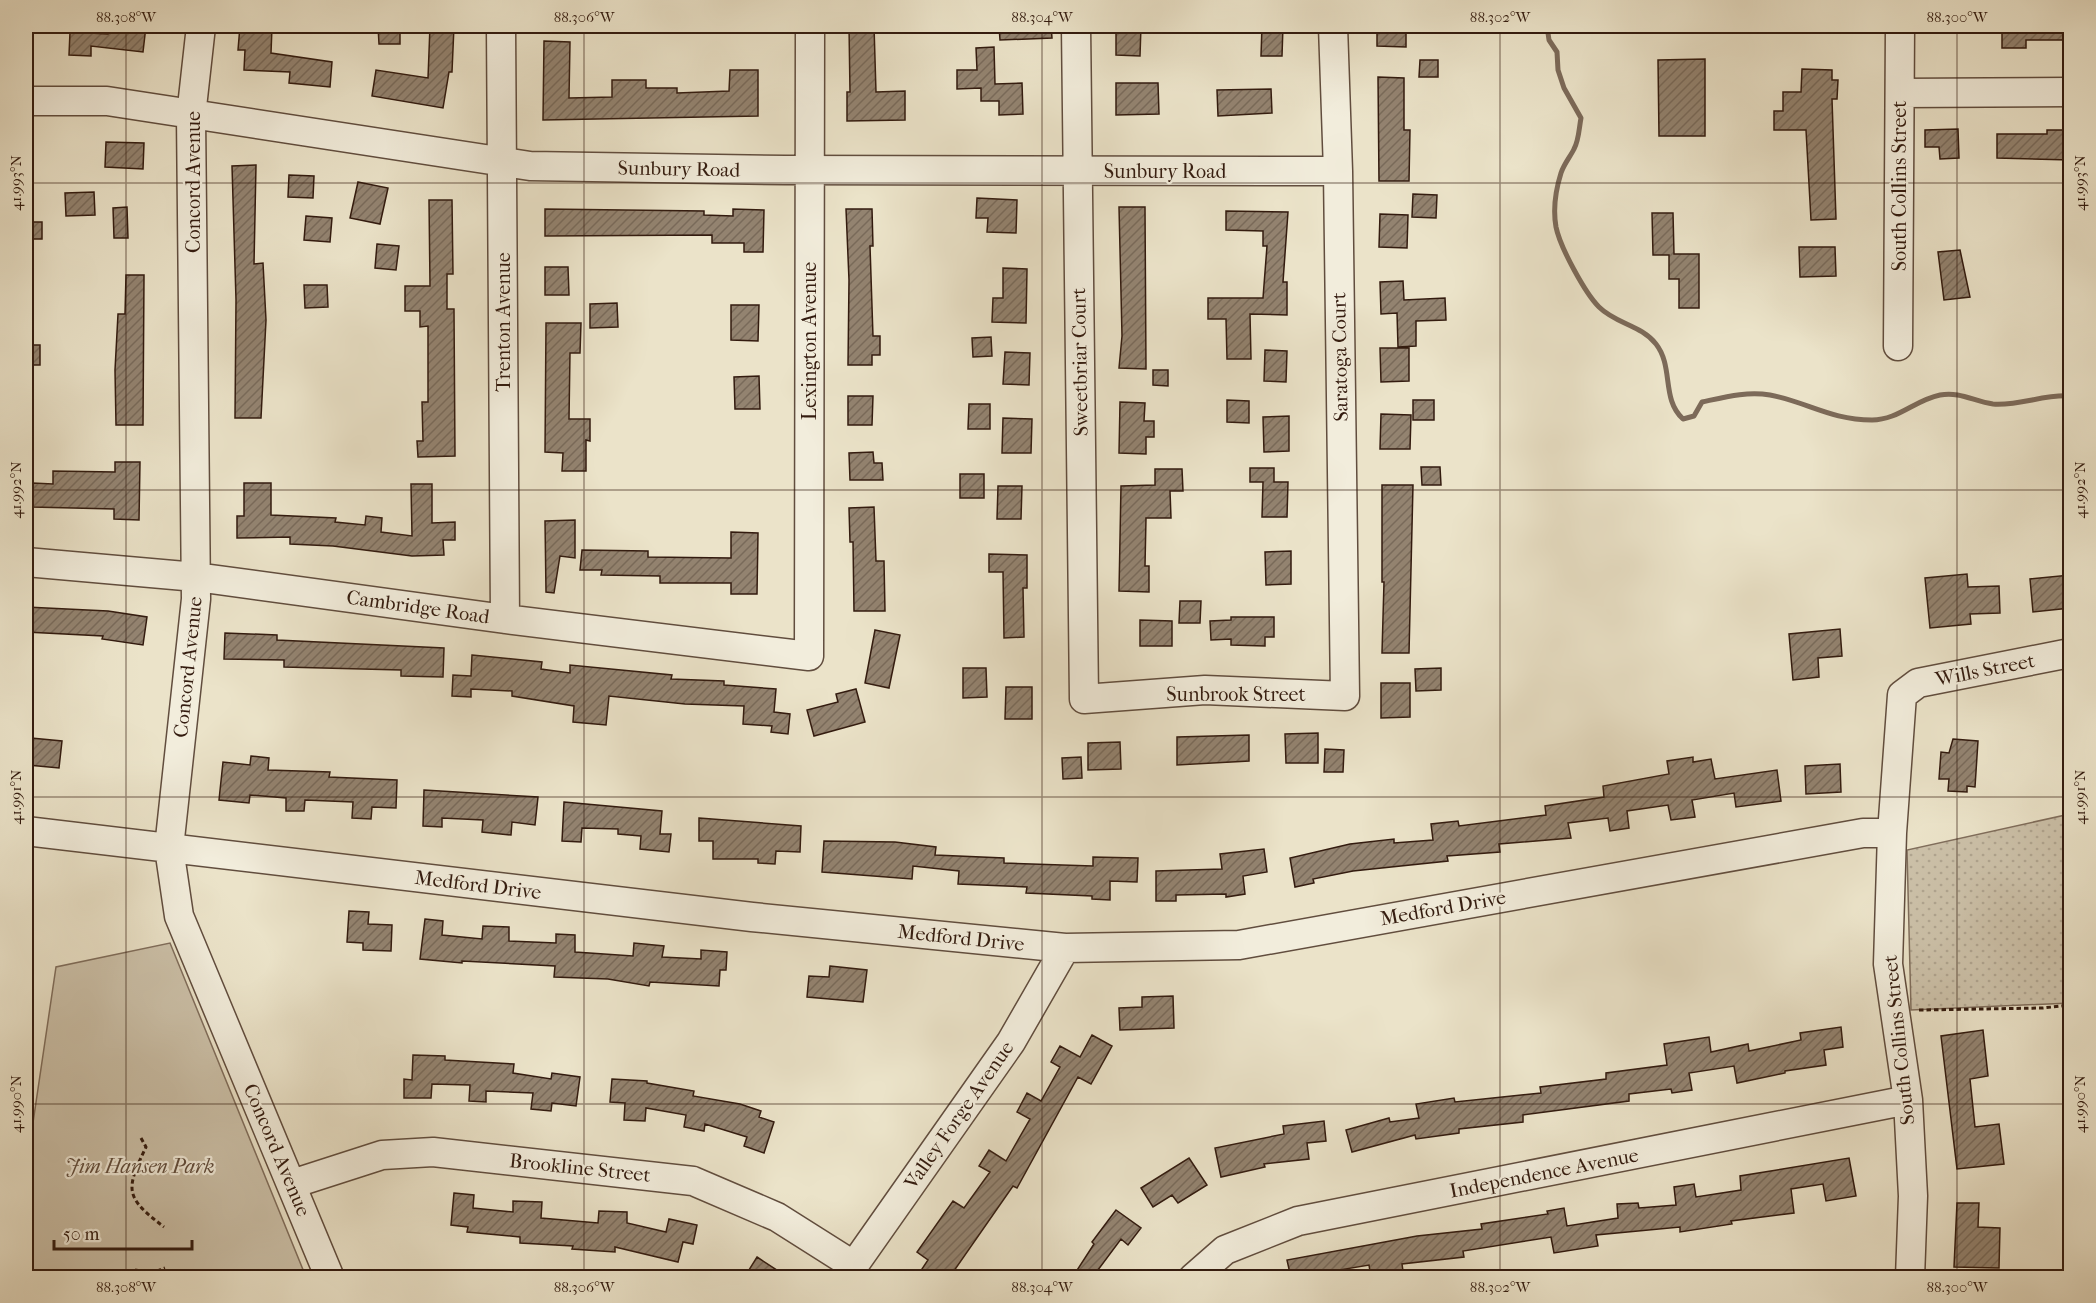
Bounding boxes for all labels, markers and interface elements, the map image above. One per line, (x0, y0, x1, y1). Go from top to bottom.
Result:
text: 88.308°W (96, 8, 157, 26)
text: 88.306°W (554, 8, 616, 26)
text: 88.304°W (1011, 8, 1074, 26)
text: 88.302°W (1470, 8, 1531, 26)
text: 88.300°W (1927, 8, 1989, 26)
street label: South Collins Street (1888, 101, 1911, 271)
street label: Concord Avenue (182, 111, 205, 253)
text: 41.993°N (7, 155, 25, 211)
text: 41.993°N (2071, 155, 2089, 211)
street label: Sunbury Road (617, 156, 742, 182)
street label: Sunbury Road (1104, 160, 1227, 183)
street label: Trenton Avenue (492, 252, 515, 392)
street label: Lexington Avenue (798, 262, 821, 420)
street label: Sweetbriar Court (1067, 287, 1093, 437)
street label: Saratoga Court (1327, 292, 1353, 422)
text: 41.992°N (7, 461, 25, 519)
text: 41.992°N (2071, 461, 2089, 519)
street label: Cambridge Road (345, 586, 492, 629)
street label: Concord Avenue (169, 595, 207, 739)
street label: Wills Street (1932, 649, 2037, 691)
street label: Sunbrook Street (1166, 683, 1306, 706)
text: 41.991°N (7, 769, 25, 824)
text: 41.991°N (2071, 769, 2089, 824)
street label: Medford Drive (413, 866, 543, 904)
street label: Medford Drive (1378, 886, 1508, 930)
street label: Medford Drive (896, 920, 1026, 956)
street label: South Collins Street (1879, 954, 1919, 1126)
street label: Valley Forge Avenue (899, 1037, 1019, 1194)
text: 41.990°N (7, 1075, 25, 1133)
text: 41.990°N (2071, 1075, 2089, 1133)
street label: Concord Avenue (239, 1080, 315, 1220)
street label: Independence Avenue (1447, 1143, 1641, 1203)
street label: Brookline Street (508, 1149, 652, 1187)
park label: Jim Hansen Park (65, 1155, 215, 1178)
scale bar (54, 1213, 192, 1251)
text: 50 m (63, 1224, 100, 1245)
text: 88.308°W (96, 1278, 157, 1296)
text: 88.306°W (554, 1278, 616, 1296)
text: 88.304°W (1011, 1278, 1074, 1296)
text: 88.302°W (1470, 1278, 1531, 1296)
text: 88.300°W (1927, 1278, 1989, 1296)

